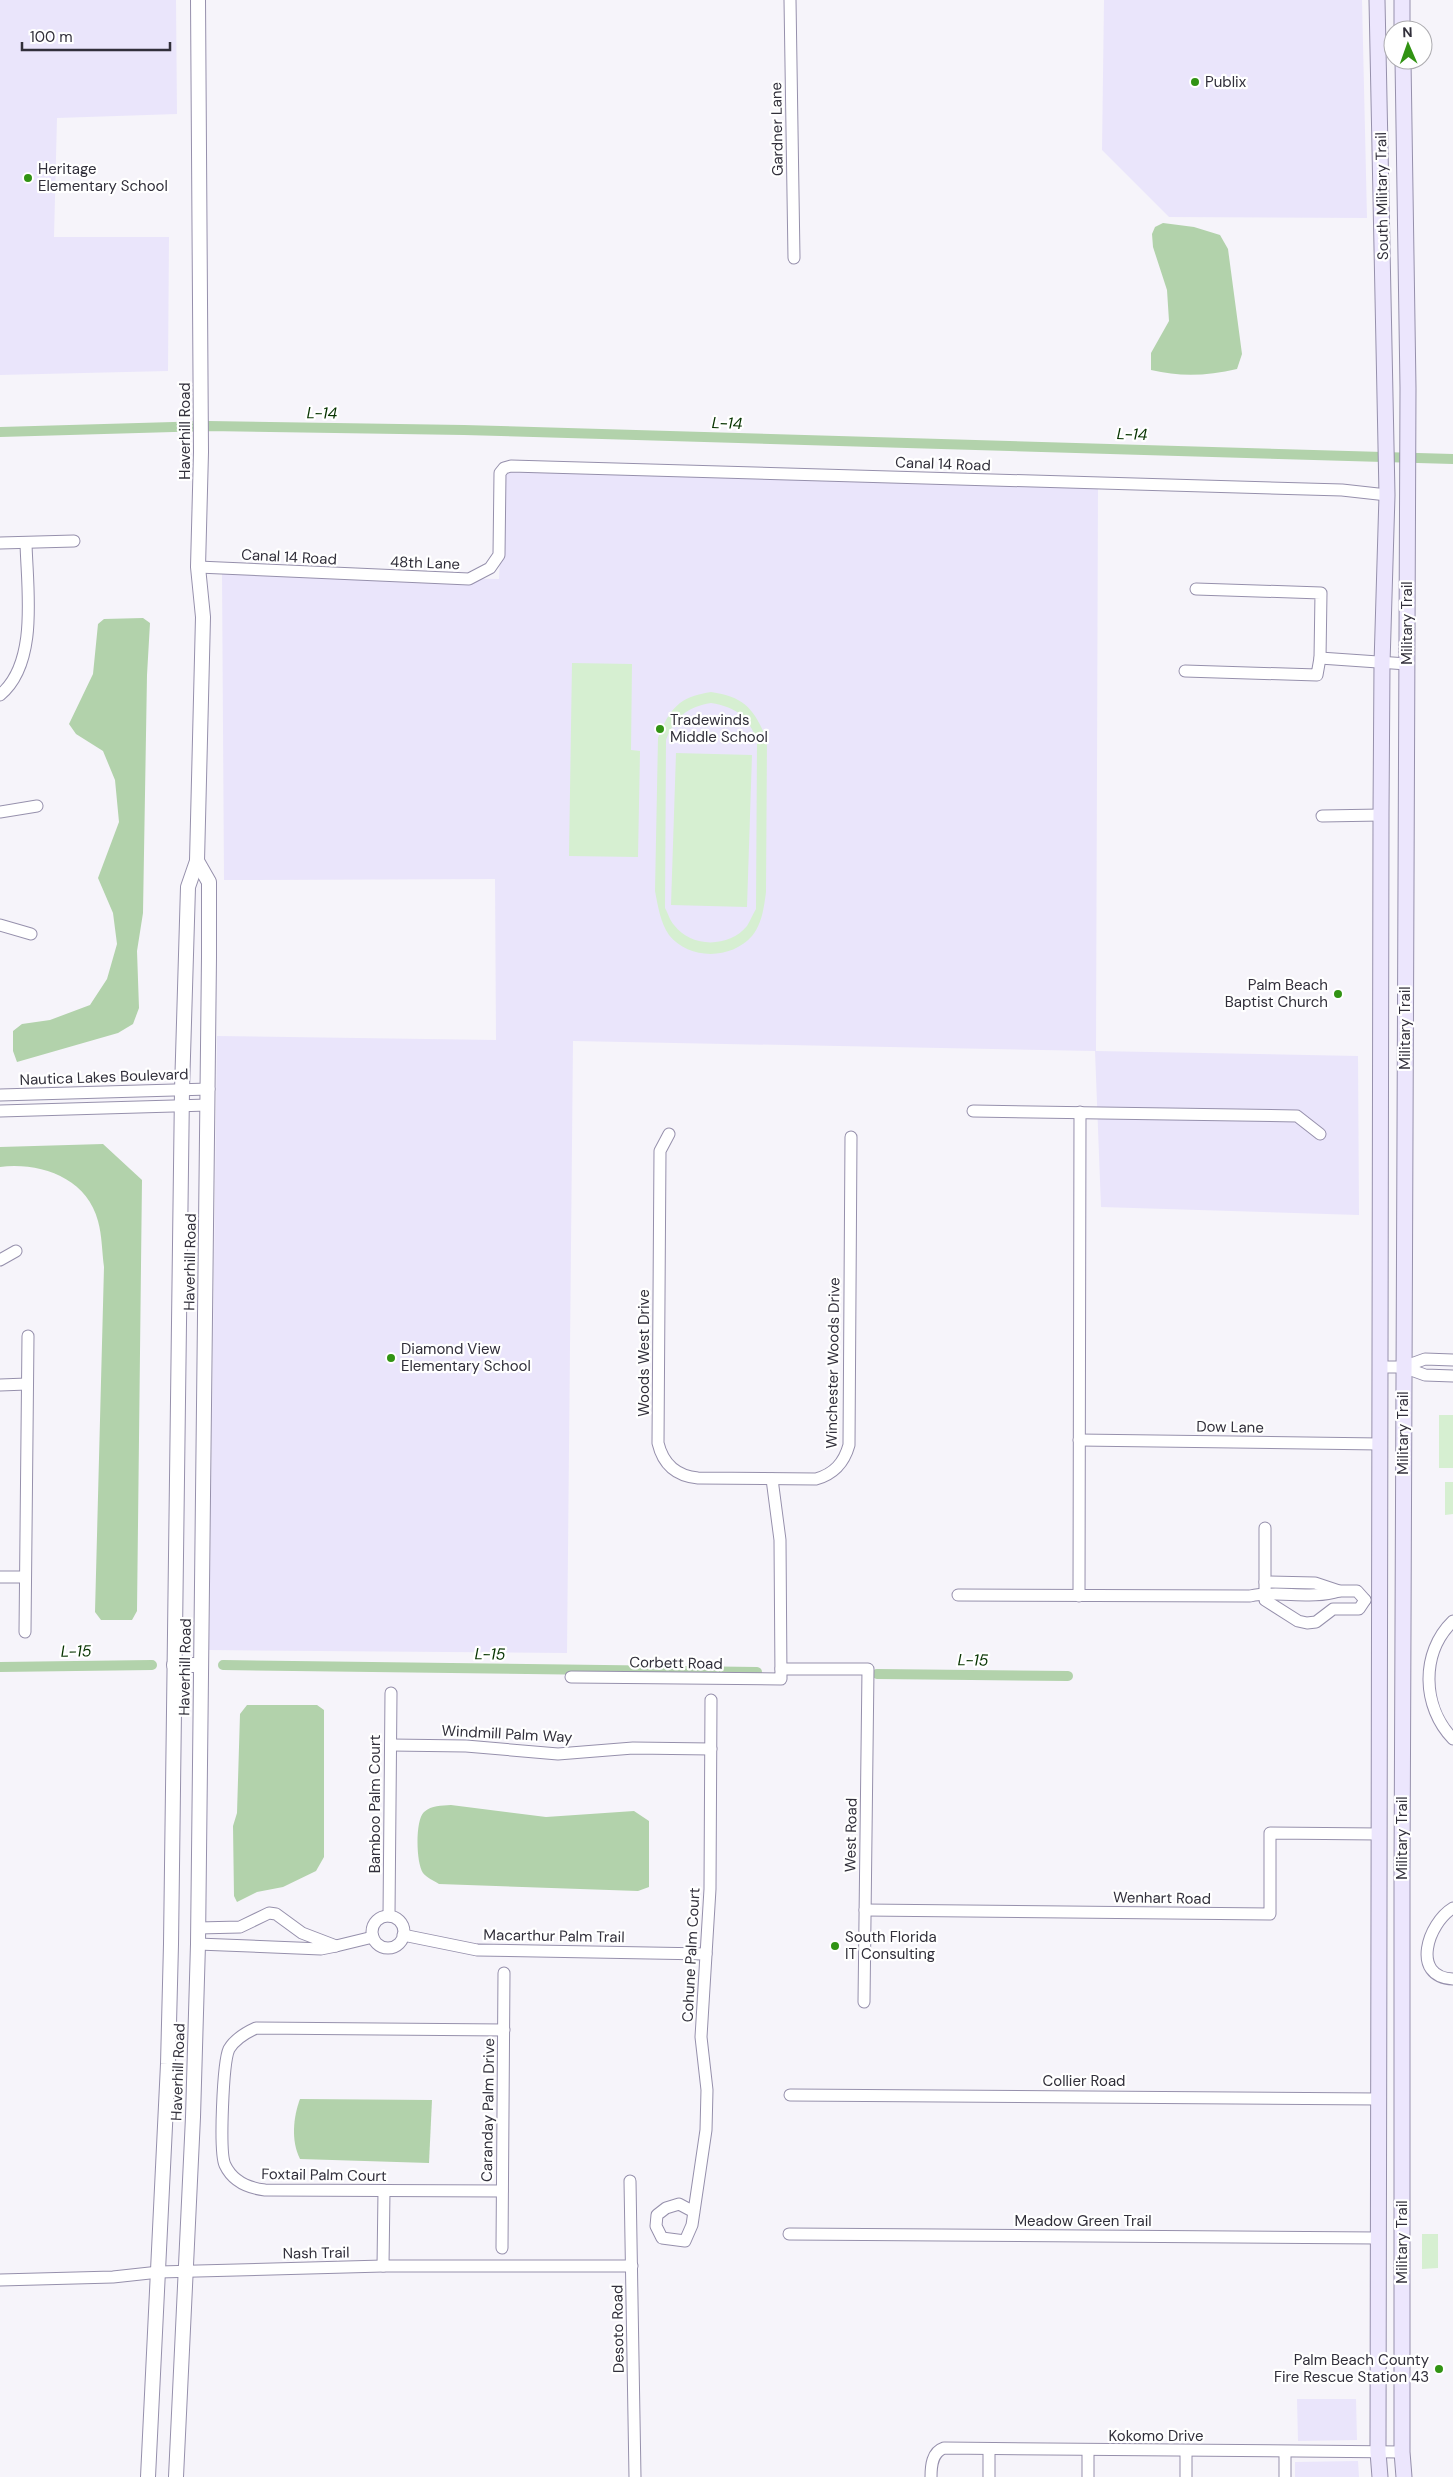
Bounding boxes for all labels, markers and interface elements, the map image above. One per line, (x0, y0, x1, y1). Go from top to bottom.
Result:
scale bar (22, 20, 170, 52)
north arrow (1383, 20, 1433, 70)
text: N (1402, 23, 1413, 41)
text: 100 m (30, 27, 73, 47)
place label: Publix (1205, 72, 1247, 92)
marker: Publix (1189, 76, 1201, 88)
street label: Gardner Lane (766, 82, 788, 176)
street label: South Military Trail (1371, 132, 1393, 260)
place label: Heritage Elementary School (38, 159, 168, 196)
marker: Heritage Elementary School (22, 172, 34, 184)
street label: Haverhill Road (175, 382, 195, 480)
water label: L-14 (306, 402, 338, 424)
water label: L-14 (711, 412, 743, 434)
water label: L-14 (1116, 423, 1148, 445)
street label: Canal 14 Road (895, 452, 991, 476)
street label: Canal 14 Road (241, 545, 337, 569)
street label: 48th Lane (390, 552, 460, 574)
street label: Military Trail (1397, 581, 1417, 665)
place label: Tradewinds Middle School (670, 710, 768, 747)
marker: Tradewinds Middle School (654, 723, 666, 735)
place label: Palm Beach Baptist Church (1225, 975, 1328, 1012)
street label: Military Trail (1395, 986, 1415, 1070)
marker: Palm Beach Baptist Church (1332, 988, 1344, 1000)
street label: Nautica Lakes Boulevard (19, 1064, 189, 1090)
street label: Haverhill Road (179, 1213, 201, 1311)
street label: Winchester Woods Drive (822, 1277, 844, 1449)
street label: Woods West Drive (634, 1289, 654, 1417)
place label: Diamond View Elementary School (401, 1339, 531, 1376)
marker: Diamond View Elementary School (385, 1352, 397, 1364)
street label: Military Trail (1393, 1391, 1413, 1475)
street label: Dow Lane (1196, 1416, 1264, 1438)
street label: Haverhill Road (174, 1618, 196, 1716)
water label: L-15 (60, 1640, 92, 1662)
water label: L-15 (474, 1643, 506, 1665)
water label: L-15 (957, 1649, 989, 1671)
street label: Corbett Road (629, 1652, 723, 1674)
street label: Windmill Palm Way (441, 1721, 574, 1747)
street label: Bamboo Palm Court (365, 1735, 385, 1873)
street label: Military Trail (1392, 1796, 1412, 1880)
street label: West Road (840, 1798, 862, 1872)
street label: Cohune Palm Court (677, 1887, 705, 2023)
street label: Wenhart Road (1113, 1887, 1211, 1909)
street label: Macarthur Palm Trail (483, 1925, 625, 1947)
place label: South Florida IT Consulting (845, 1927, 937, 1964)
marker: South Florida IT Consulting (829, 1940, 841, 1952)
street label: Haverhill Road (166, 2023, 190, 2121)
street label: Caranday Palm Drive (477, 2038, 499, 2182)
street label: Collier Road (1043, 2071, 1125, 2091)
street label: Foxtail Palm Court (261, 2164, 387, 2186)
street label: Military Trail (1392, 2200, 1412, 2284)
street label: Meadow Green Trail (1014, 2211, 1152, 2231)
street label: Nash Trail (282, 2242, 350, 2264)
street label: Desoto Road (607, 2285, 629, 2373)
place label: Palm Beach County Fire Rescue Station 43 (1274, 2350, 1430, 2387)
marker: Palm Beach County Fire Rescue Station 43 (1433, 2363, 1445, 2375)
street label: Kokomo Drive (1109, 2426, 1203, 2446)

